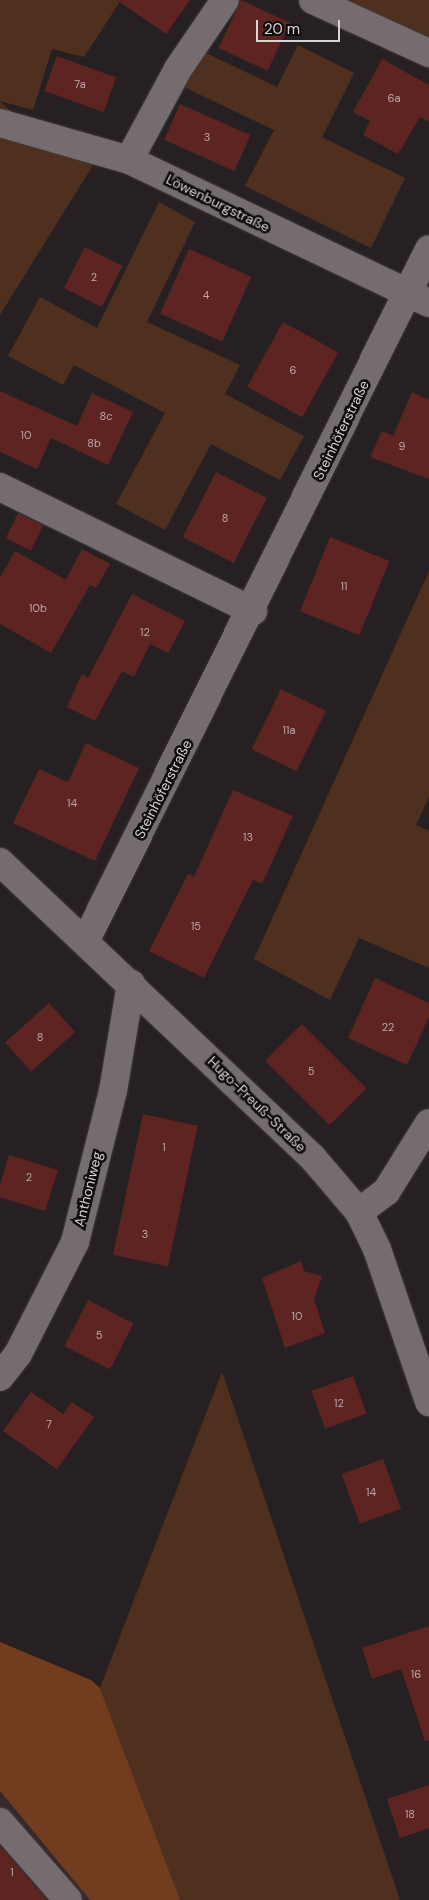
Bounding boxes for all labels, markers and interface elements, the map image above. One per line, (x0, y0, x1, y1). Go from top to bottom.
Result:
scale bar (259, 10, 343, 42)
text: 20 m (264, 19, 300, 39)
house number: 7a (74, 77, 86, 91)
house number: 6a (388, 91, 400, 105)
house number: 3 (204, 130, 210, 144)
street label: Löwenburgstraße (163, 171, 273, 235)
house number: 2 (91, 270, 97, 284)
house number: 4 (203, 288, 209, 302)
house number: 6 (290, 363, 296, 377)
street label: Steinhöferstraße (310, 377, 372, 483)
house number: 8c (100, 409, 112, 423)
house number: 10 (21, 428, 31, 442)
house number: 8b (87, 436, 101, 450)
house number: 9 (399, 439, 405, 453)
house number: 8 (222, 511, 228, 525)
house number: 11 (341, 579, 347, 593)
house number: 10b (29, 601, 47, 615)
house number: 12 (140, 625, 150, 639)
house number: 11a (283, 723, 295, 737)
street label: Steinhöferstraße (131, 737, 195, 841)
house number: 14 (67, 796, 77, 810)
house number: 13 (243, 830, 253, 844)
house number: 15 (191, 919, 201, 933)
house number: 22 (382, 1020, 394, 1034)
house number: 8 (37, 1030, 43, 1044)
street label: Hugo-Preuß-Straße (204, 1053, 310, 1155)
house number: 5 (308, 1064, 314, 1078)
house number: 1 (162, 1140, 166, 1154)
street label: Anthoniweg (71, 1150, 105, 1228)
house number: 2 (26, 1170, 32, 1184)
house number: 3 (142, 1227, 148, 1241)
house number: 10 (292, 1309, 302, 1323)
house number: 5 (96, 1328, 102, 1342)
house number: 12 (334, 1396, 344, 1410)
house number: 7 (46, 1417, 52, 1431)
house number: 14 (366, 1485, 376, 1499)
house number: 16 (411, 1667, 421, 1681)
house number: 18 (405, 1807, 415, 1821)
house number: 1 (10, 1865, 14, 1879)

